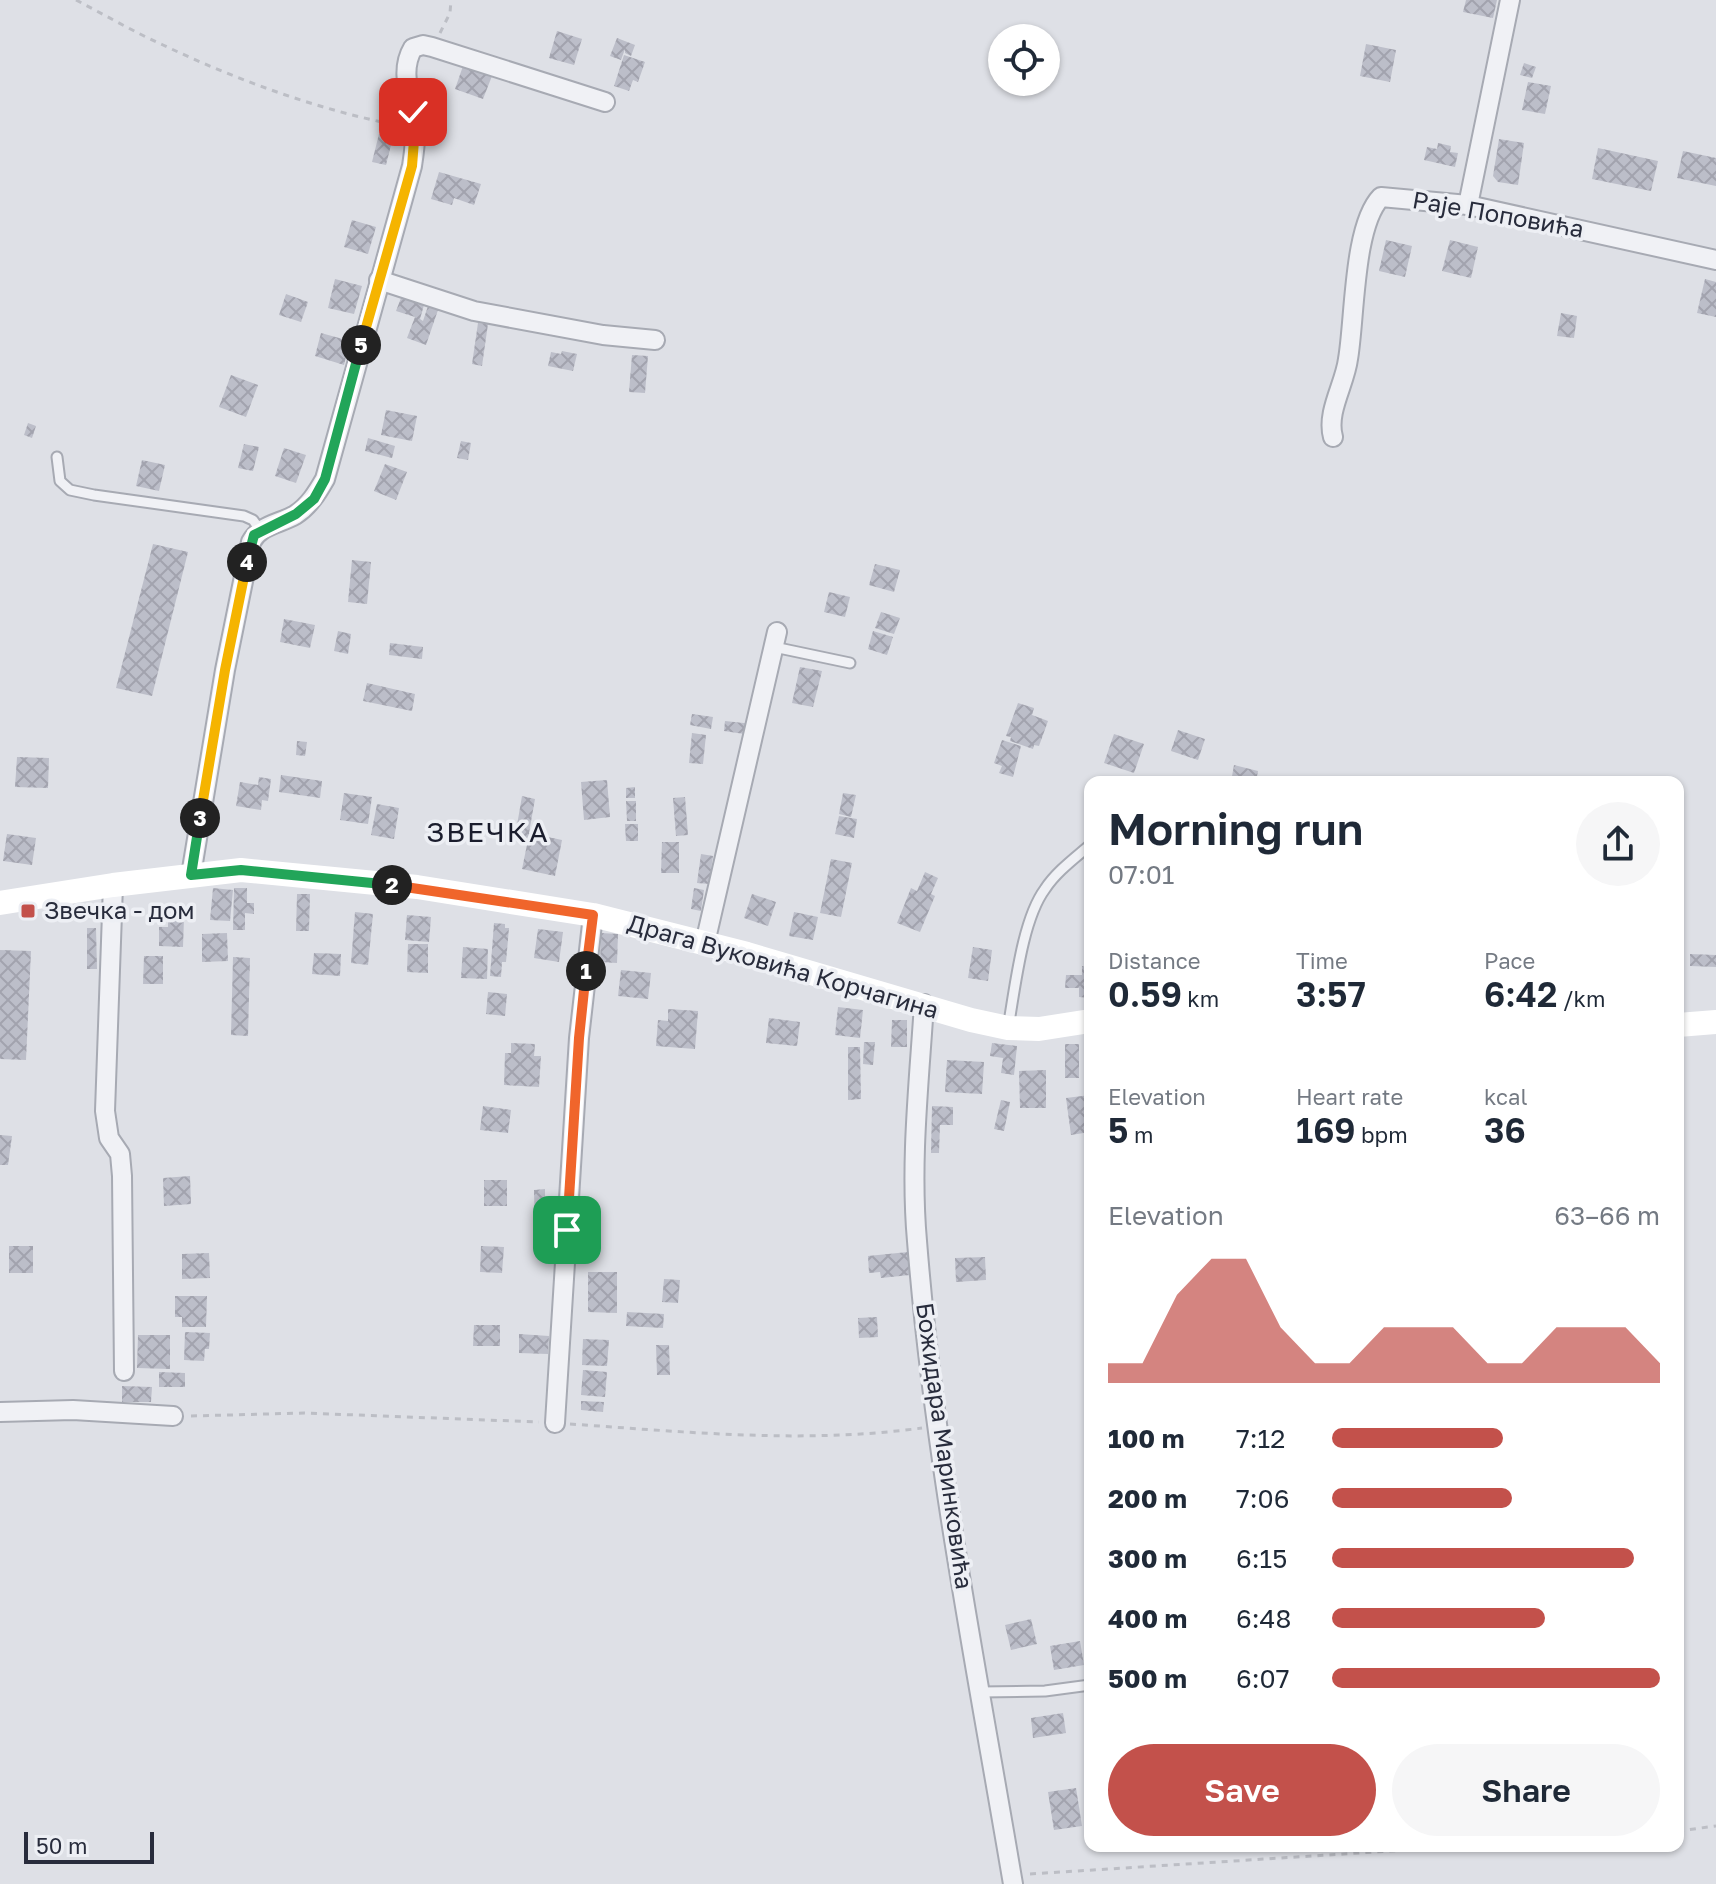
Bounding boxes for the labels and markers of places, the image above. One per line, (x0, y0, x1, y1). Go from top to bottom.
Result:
pin (379, 78, 447, 146)
pin: 5 (341, 325, 381, 365)
pin: 4 (227, 542, 267, 582)
pin: 3 (180, 798, 220, 838)
pin: 2 (372, 865, 412, 905)
place label: Звечка - дом (44, 895, 195, 924)
marker: Звечка - дом (19, 902, 37, 920)
pin: 1 (566, 951, 606, 991)
pin (533, 1196, 601, 1264)

